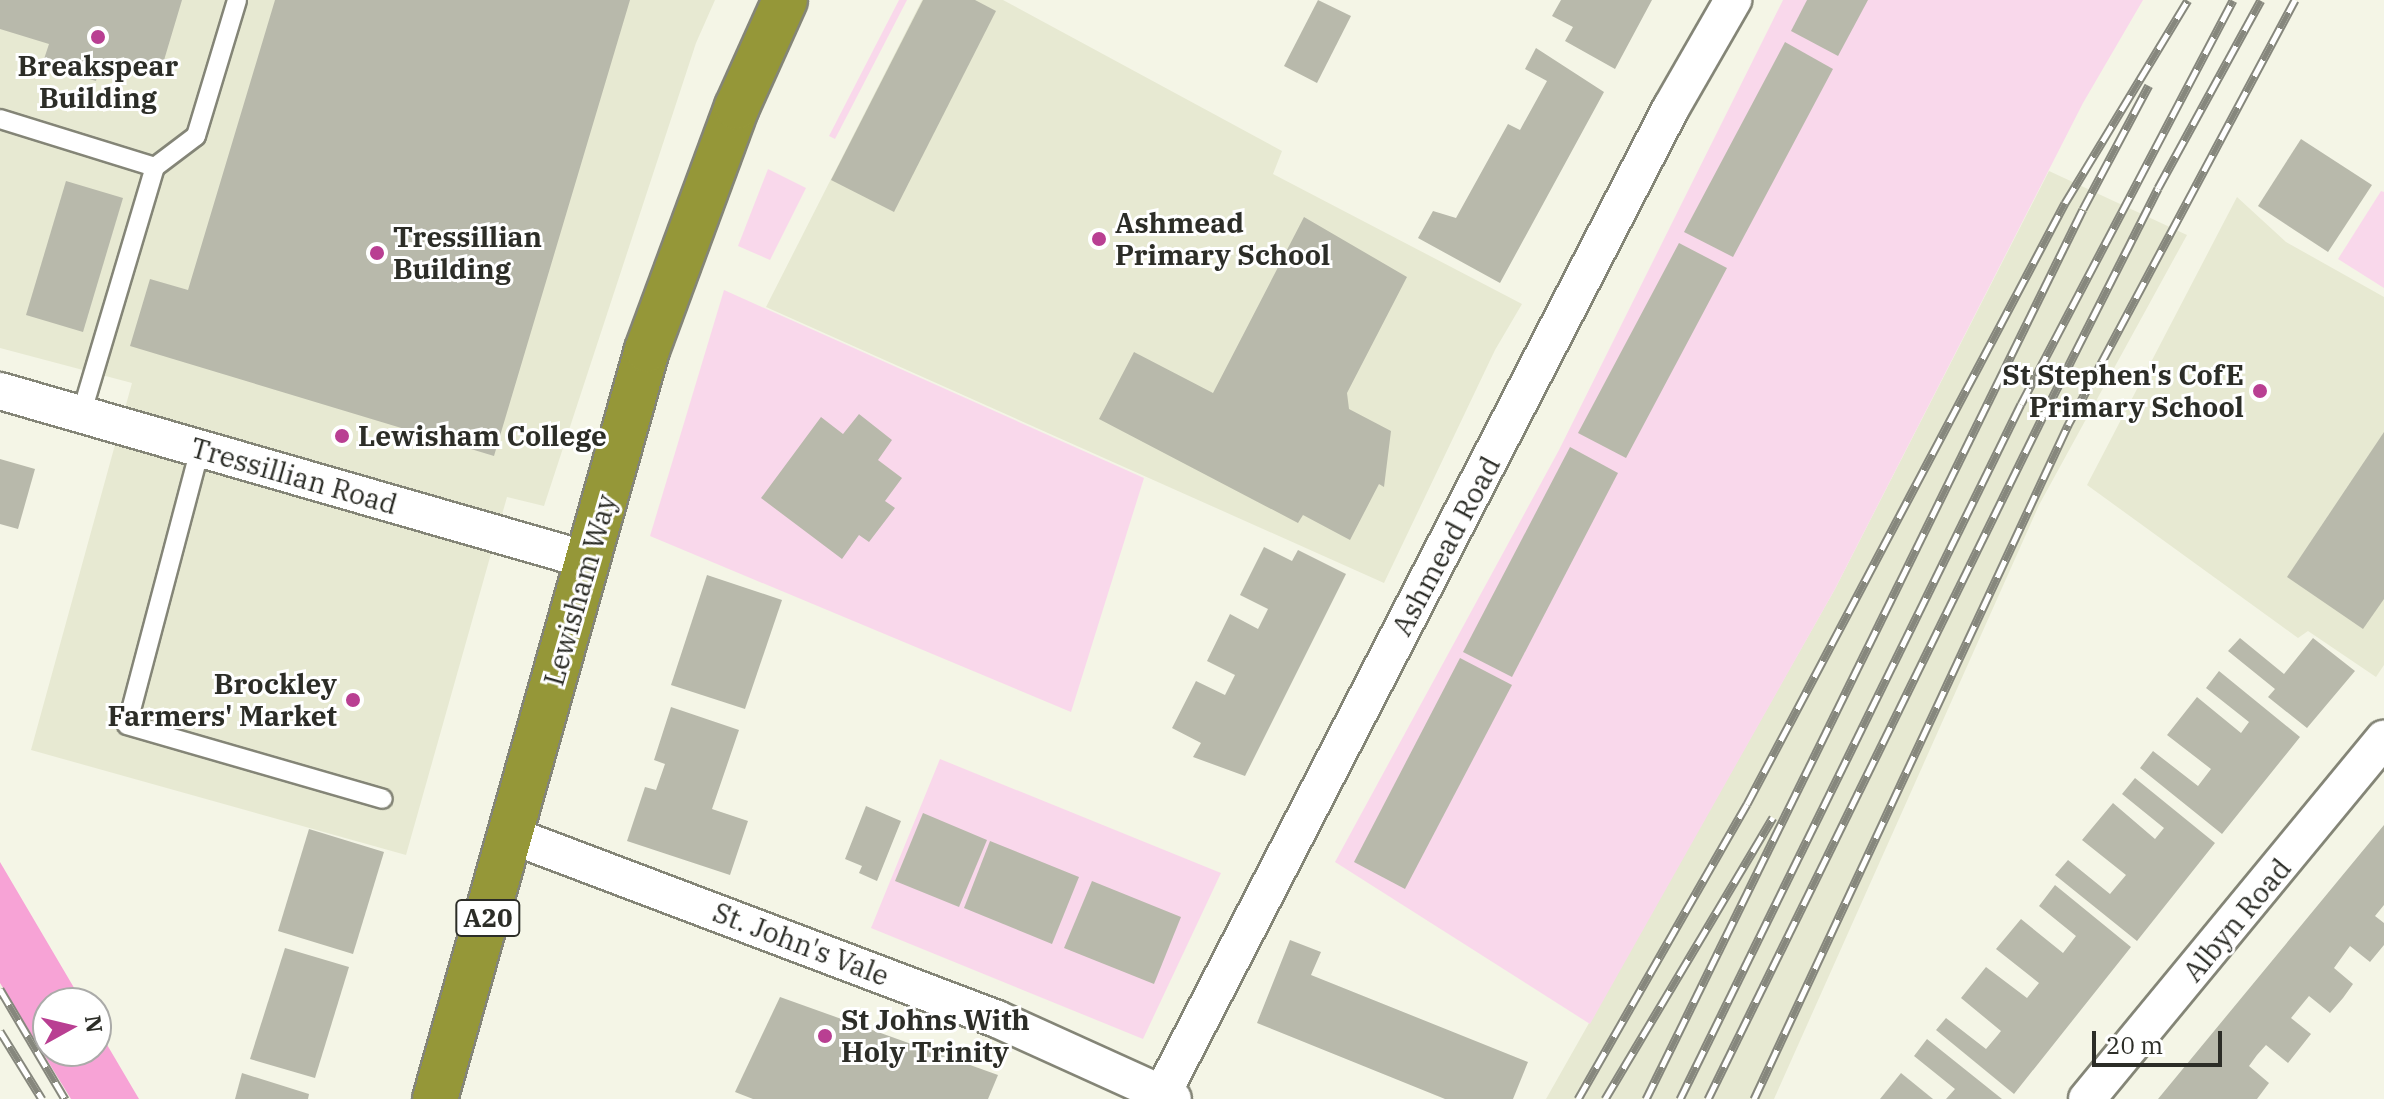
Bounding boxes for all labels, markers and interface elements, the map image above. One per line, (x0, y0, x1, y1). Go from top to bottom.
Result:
marker: Breakspear Building (89, 28, 107, 46)
place label: Breakspear Building (18, 49, 178, 115)
place label: Ashmead Primary School (1115, 206, 1330, 272)
place label: Tressillian Building (393, 220, 542, 286)
marker: Ashmead Primary School (1090, 230, 1108, 248)
marker: Tressillian Building (368, 244, 386, 262)
place label: St Stephen's CofE Primary School (2002, 358, 2244, 424)
marker: St Stephen's CofE Primary School (2251, 382, 2269, 400)
place label: Lewisham College (358, 419, 607, 453)
marker: Lewisham College (333, 427, 351, 445)
street label: Tressillian Road (187, 430, 401, 522)
street label: Ashmead Road (1385, 451, 1507, 641)
street label: Lewisham Way (537, 491, 623, 689)
place label: Brockley Farmers' Market (108, 667, 337, 733)
marker: Brockley Farmers' Market (344, 691, 362, 709)
street label: Albyn Road (2176, 852, 2298, 988)
street label: St. John's Vale (708, 895, 894, 993)
road number: A20 (454, 896, 522, 940)
north arrow (32, 987, 112, 1067)
place label: St Johns With Holy Trinity (841, 1003, 1030, 1069)
text: N (79, 1013, 110, 1035)
scale bar (2096, 1015, 2226, 1065)
marker: St Johns With Holy Trinity (816, 1027, 834, 1045)
text: 20 m (2106, 1029, 2163, 1061)

